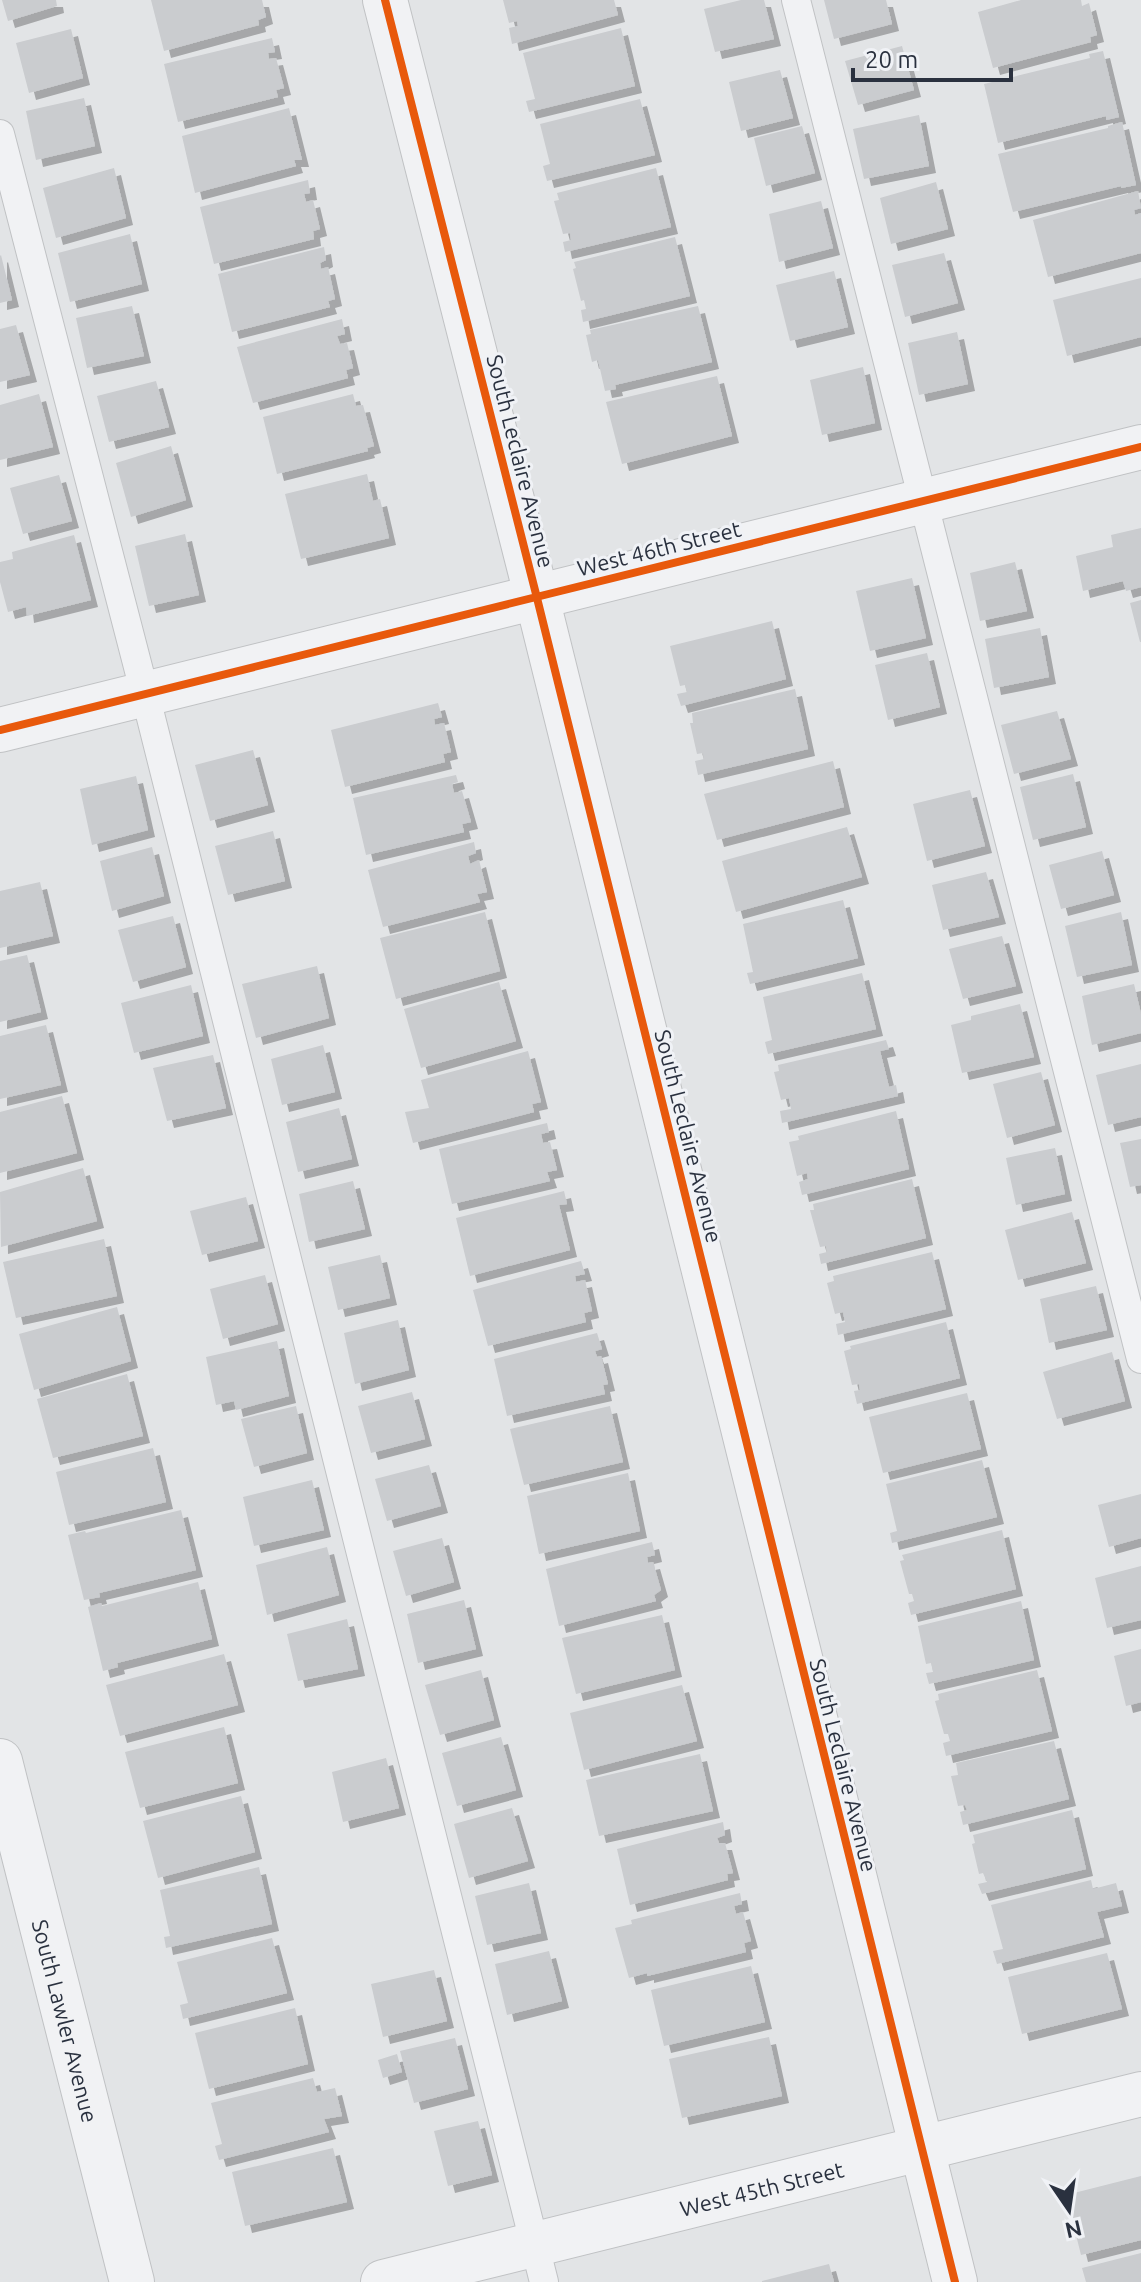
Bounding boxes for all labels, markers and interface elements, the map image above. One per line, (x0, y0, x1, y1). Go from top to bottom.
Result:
scale bar (853, 32, 1011, 82)
text: 20 m (865, 46, 918, 73)
street label: South Leclaire Avenue (482, 352, 560, 570)
street label: West 46th Street (575, 515, 744, 580)
street label: South Leclaire Avenue (650, 1027, 728, 1245)
street label: South Leclaire Avenue (805, 1656, 883, 1874)
street label: South Lawler Avenue (28, 1917, 104, 2125)
street label: West 45th Street (677, 2156, 846, 2220)
north arrow (1029, 2170, 1109, 2250)
text: N (1063, 2216, 1084, 2244)

